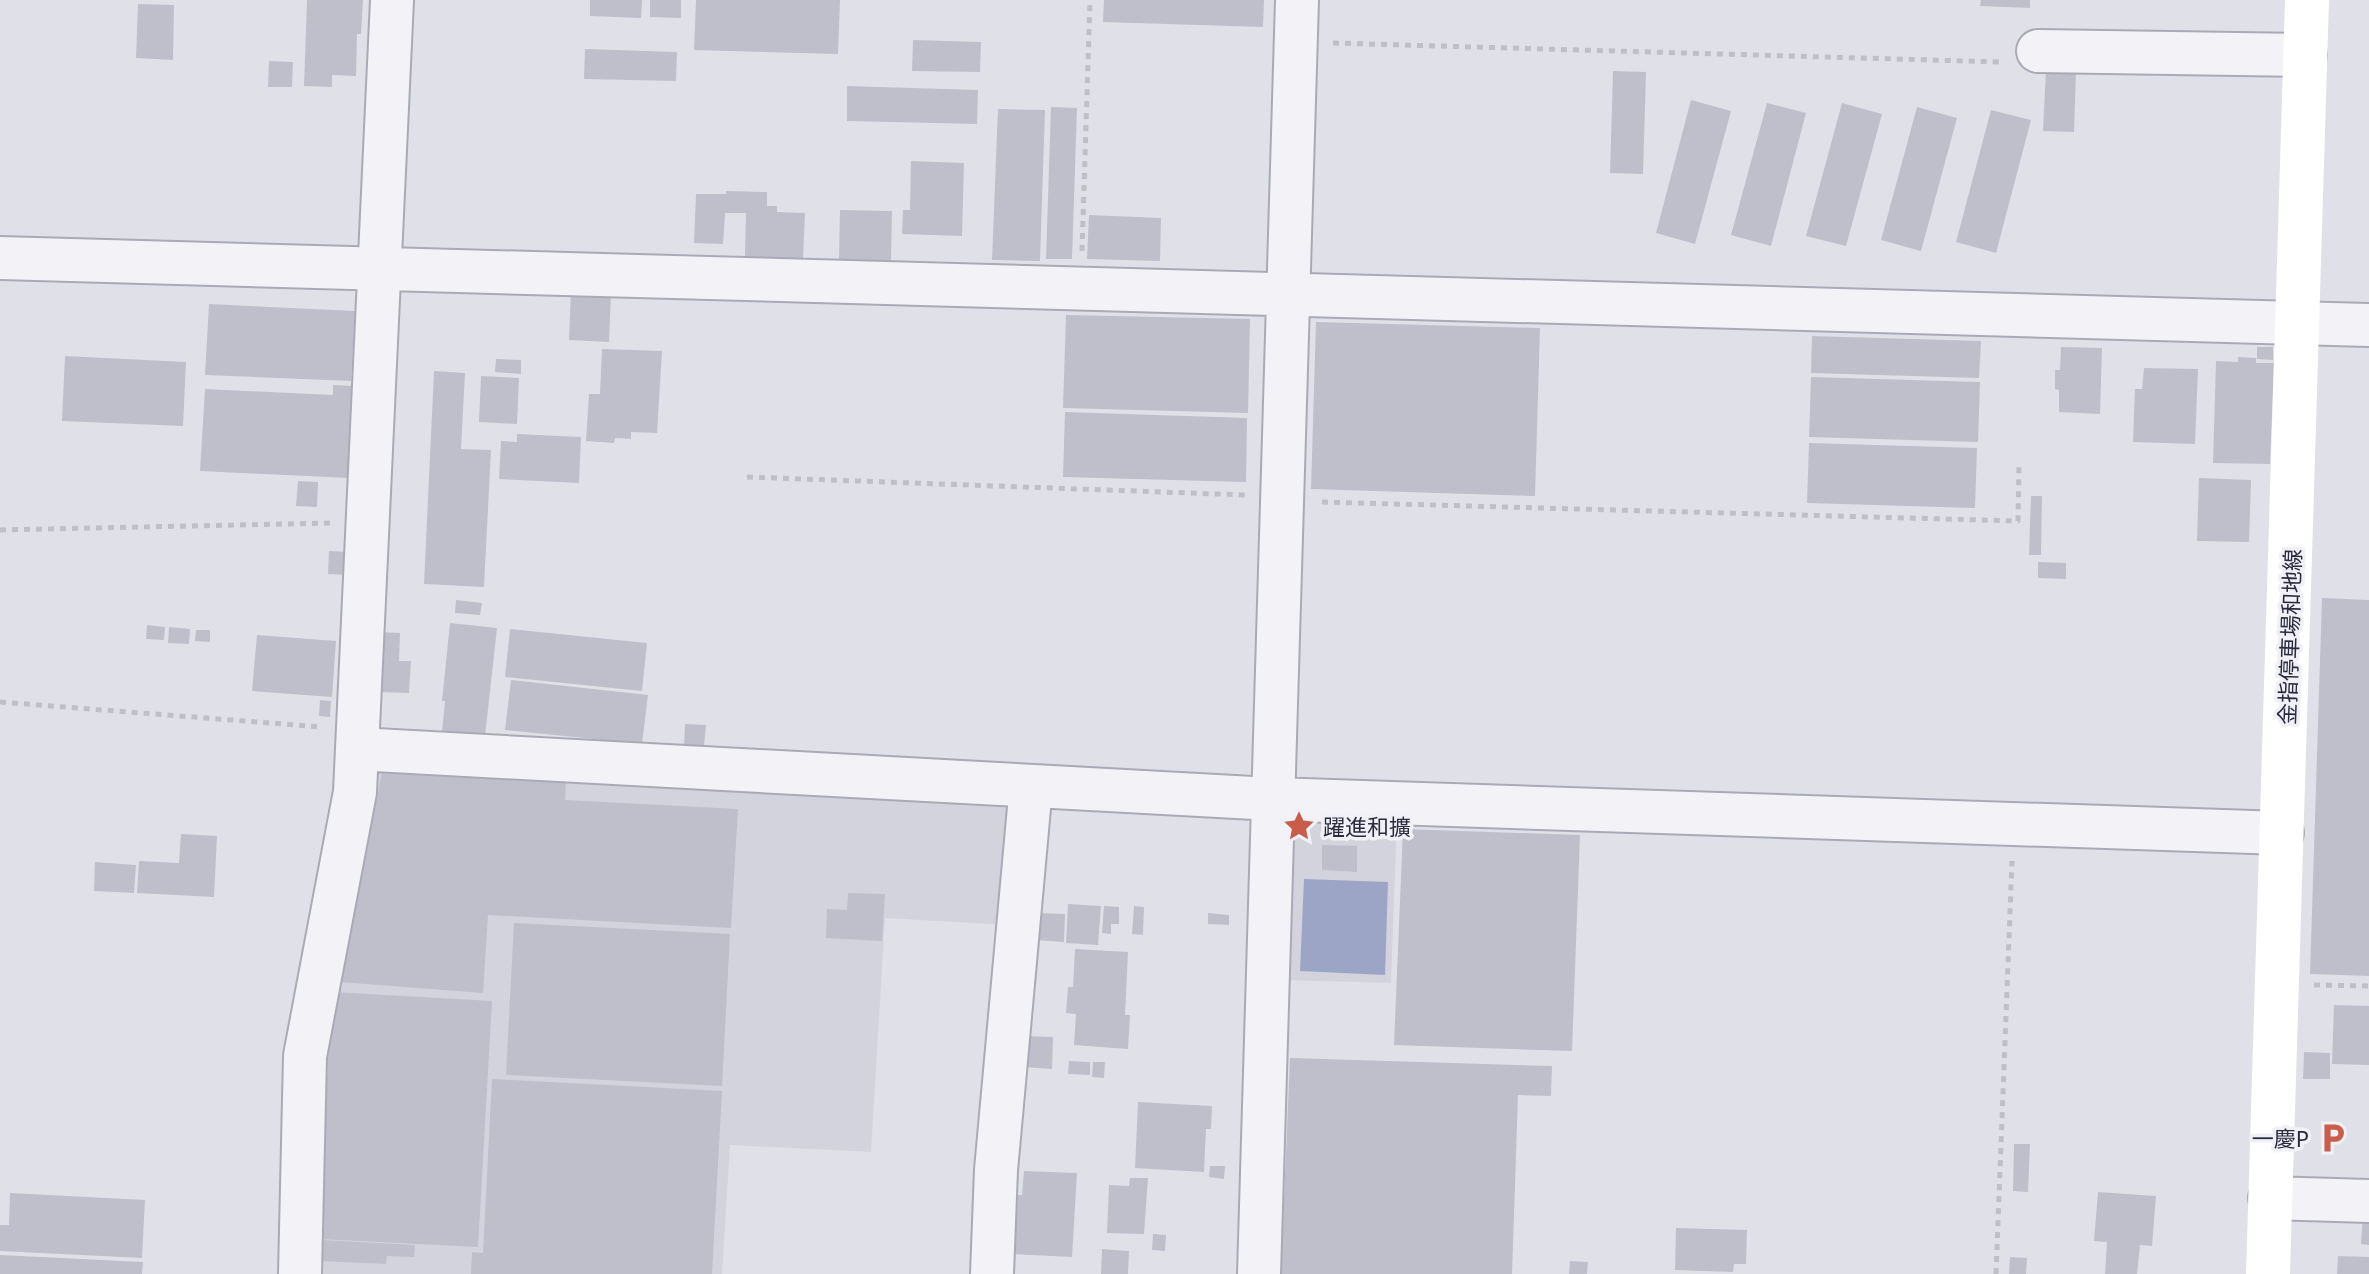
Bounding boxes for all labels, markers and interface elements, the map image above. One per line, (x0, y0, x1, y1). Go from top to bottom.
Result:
street label: 金指停車場和地線 (2271, 549, 2307, 725)
place icon: 躍進和擴 (1282, 809, 1316, 843)
place label: 躍進和擴 (1323, 811, 1411, 841)
parking icon: 一慶P (2316, 1121, 2350, 1155)
place label: 一慶P (2252, 1123, 2309, 1153)

